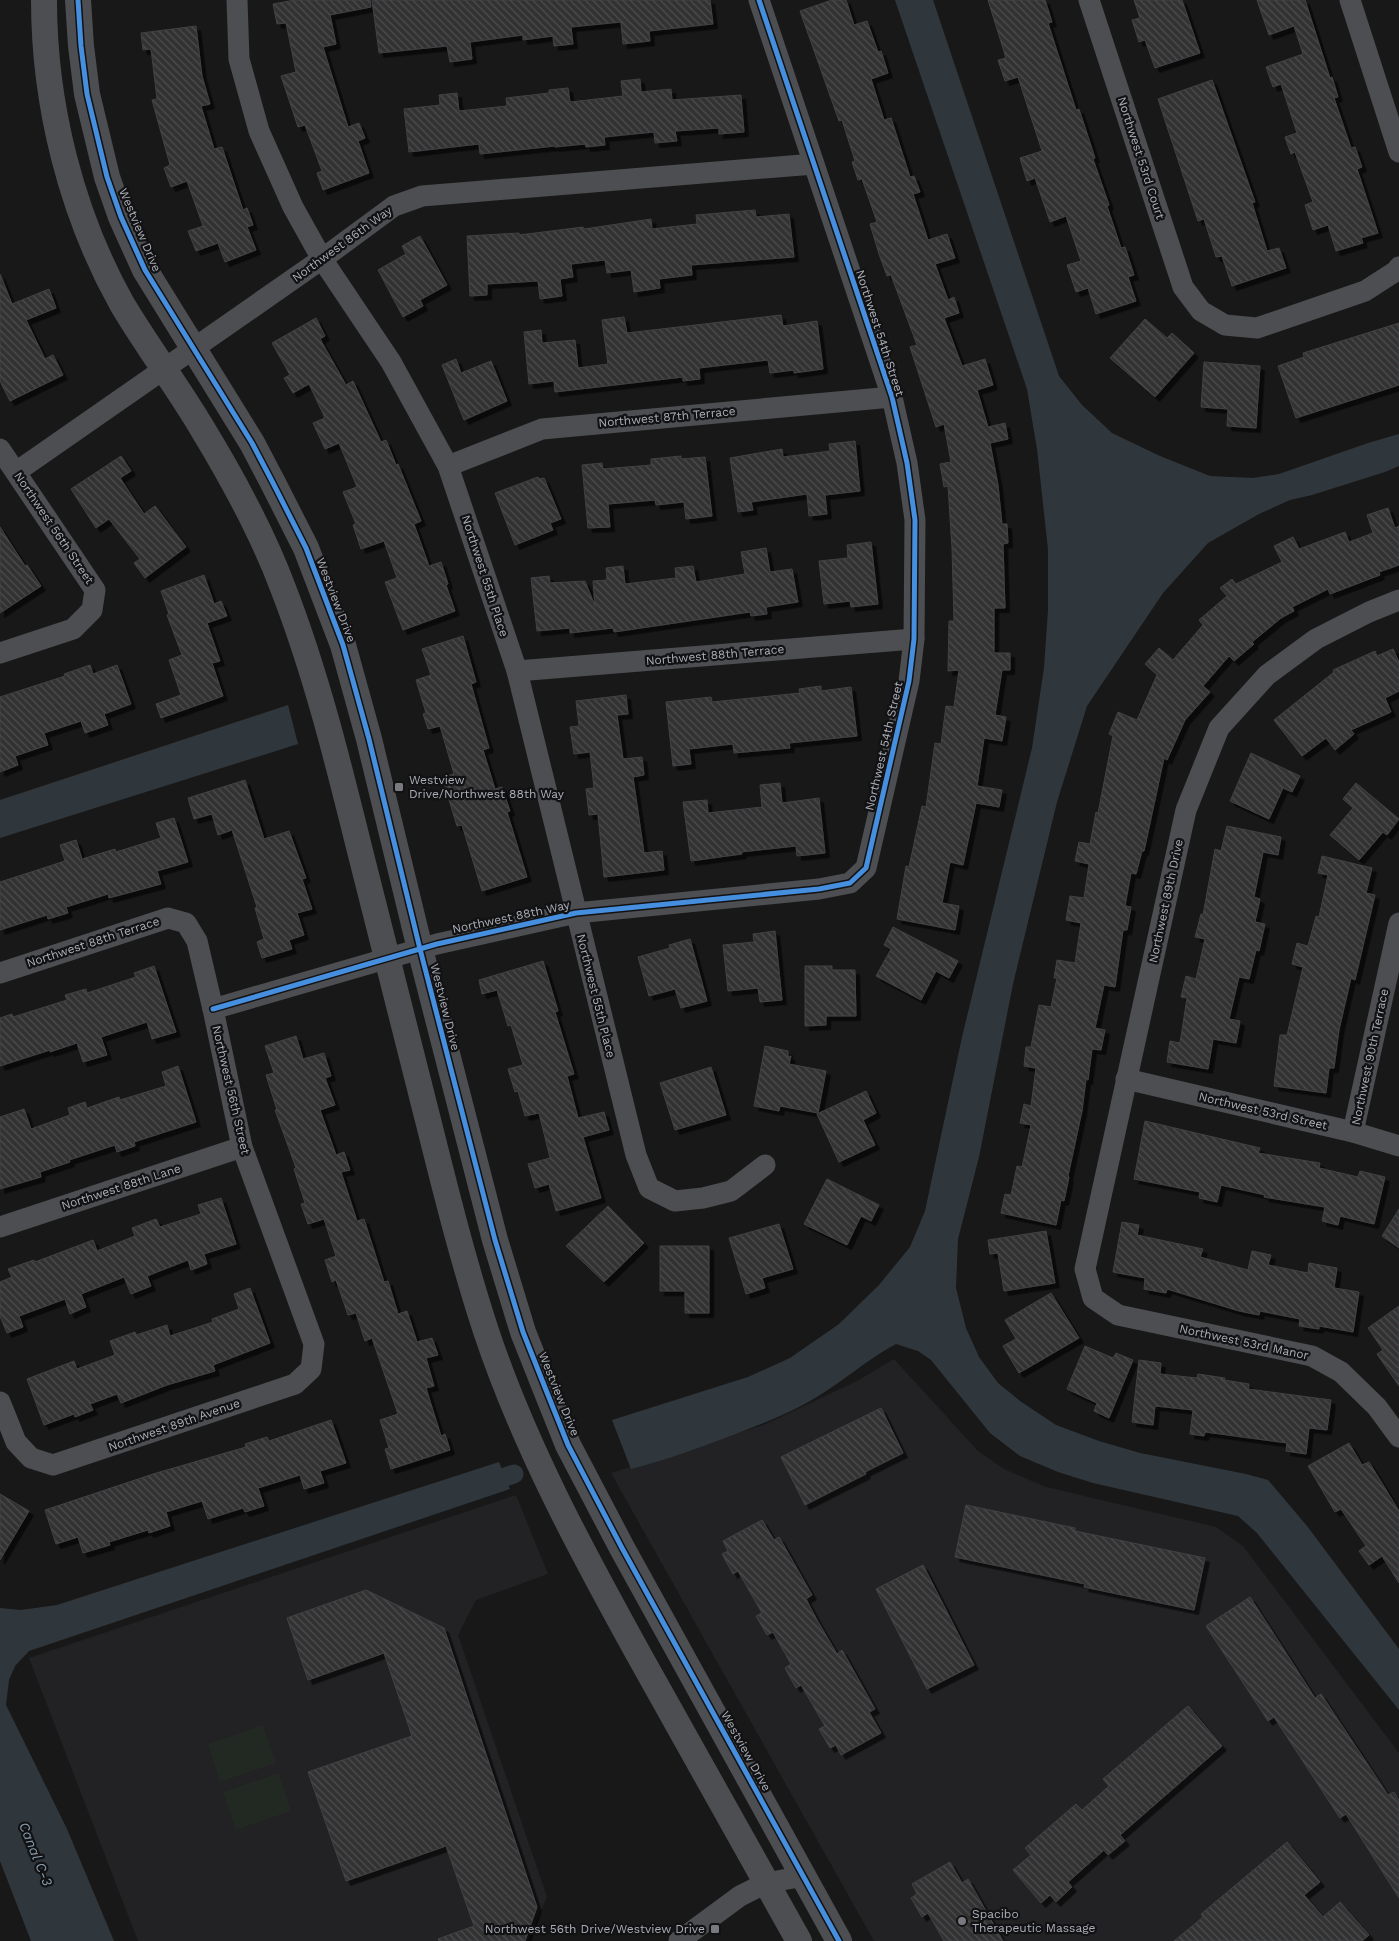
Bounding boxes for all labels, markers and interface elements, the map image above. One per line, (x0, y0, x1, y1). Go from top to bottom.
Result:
street label: Northwest 53rd Court (1115, 95, 1167, 221)
street label: Westview Drive (116, 186, 164, 274)
street label: Northwest 86th Way (289, 203, 395, 285)
street label: Northwest 54th Street (853, 268, 907, 398)
street label: Northwest 87th Terrace (598, 404, 736, 430)
street label: Northwest 56th Street (11, 469, 97, 587)
street label: Northwest 55th Place (459, 513, 511, 639)
street label: Westview Drive (313, 556, 359, 644)
street label: Northwest 88th Terrace (645, 642, 785, 668)
street label: Northwest 54th Street (862, 680, 906, 812)
place label: Westview Drive/Northwest 88th Way (409, 773, 565, 801)
marker: Westview Drive/Northwest 88th Way (393, 781, 405, 793)
street label: Northwest 89th Drive (1146, 838, 1186, 964)
street label: Northwest 88th Way (451, 898, 572, 936)
street label: Northwest 88th Terrace (25, 914, 161, 970)
street label: Northwest 55th Place (574, 933, 618, 1059)
street label: Westview Drive (427, 962, 463, 1052)
street label: Northwest 90th Terrace (1349, 987, 1391, 1126)
street label: Northwest 56th Street (209, 1024, 253, 1156)
street label: Northwest 53rd Street (1197, 1089, 1329, 1133)
street label: Northwest 88th Lane (60, 1161, 183, 1213)
street label: Northwest 53rd Manor (1178, 1321, 1310, 1363)
street label: Westview Drive (536, 1350, 582, 1438)
street label: Northwest 89th Avenue (106, 1396, 242, 1454)
street label: Westview Drive (718, 1709, 774, 1794)
water label: Canal C-3 (16, 1820, 56, 1888)
place label: Spacibo Therapeutic Massage (972, 1907, 1096, 1935)
marker: Spacibo Therapeutic Massage (956, 1915, 968, 1927)
place label: Northwest 56th Drive/Westview Drive (485, 1922, 705, 1936)
marker: Northwest 56th Drive/Westview Drive (709, 1923, 721, 1935)

